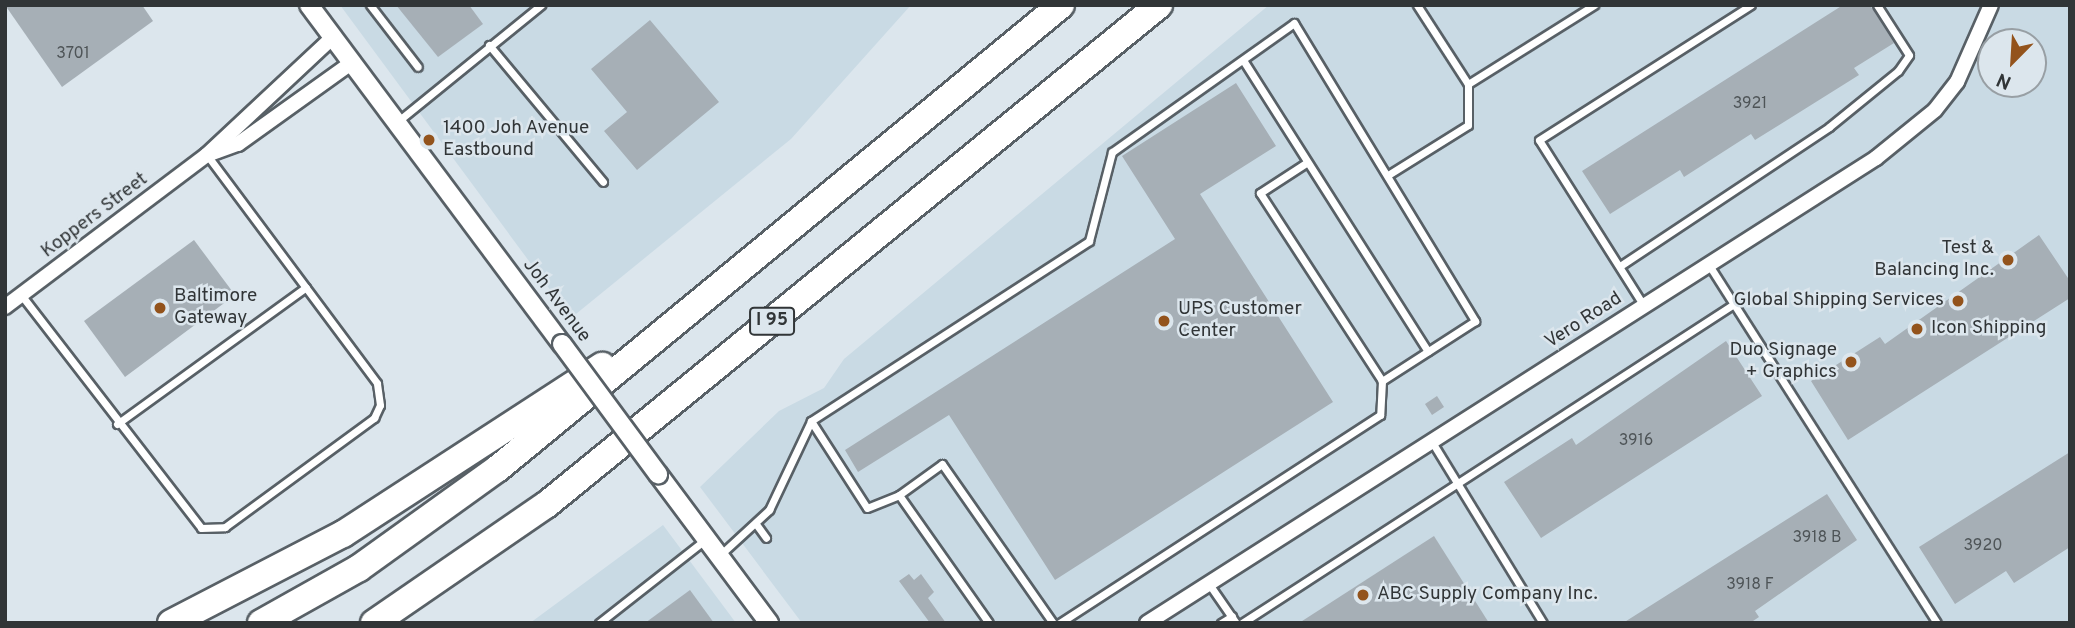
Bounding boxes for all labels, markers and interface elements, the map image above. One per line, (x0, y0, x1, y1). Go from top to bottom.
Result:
north arrow (1977, 28, 2047, 98)
house number: 3701 (56, 44, 90, 64)
text: N (1993, 67, 2015, 94)
house number: 3921 (1733, 94, 1767, 114)
place label: 1400 Joh Avenue Eastbound (443, 118, 590, 162)
marker: 1400 Joh Avenue Eastbound (421, 132, 437, 148)
street label: Koppers Street (37, 169, 153, 263)
place label: Test & Balancing Inc. (1874, 238, 1994, 282)
marker: Test & Balancing Inc. (2000, 252, 2016, 268)
street label: Joh Avenue (517, 254, 595, 348)
place label: Baltimore Gateway (174, 286, 257, 330)
street label: Vero Road (1541, 288, 1627, 354)
place label: Global Shipping Services (1734, 290, 1944, 312)
marker: Global Shipping Services (1950, 293, 1966, 309)
place label: UPS Customer Center (1178, 299, 1302, 343)
marker: Baltimore Gateway (152, 300, 168, 316)
road number: I 95 (748, 306, 796, 335)
marker: UPS Customer Center (1156, 313, 1172, 329)
place label: Icon Shipping (1931, 318, 2047, 340)
marker: Icon Shipping (1909, 321, 1925, 337)
place label: Duo Signage + Graphics (1729, 340, 1837, 384)
marker: Duo Signage + Graphics (1843, 354, 1859, 370)
house number: 3916 (1619, 431, 1653, 451)
house number: 3918 B (1793, 528, 1841, 548)
house number: 3920 (1964, 536, 2002, 556)
house number: 3918 F (1726, 575, 1774, 595)
place label: ABC Supply Company Inc. (1377, 584, 1598, 606)
marker: ABC Supply Company Inc. (1355, 587, 1371, 603)

